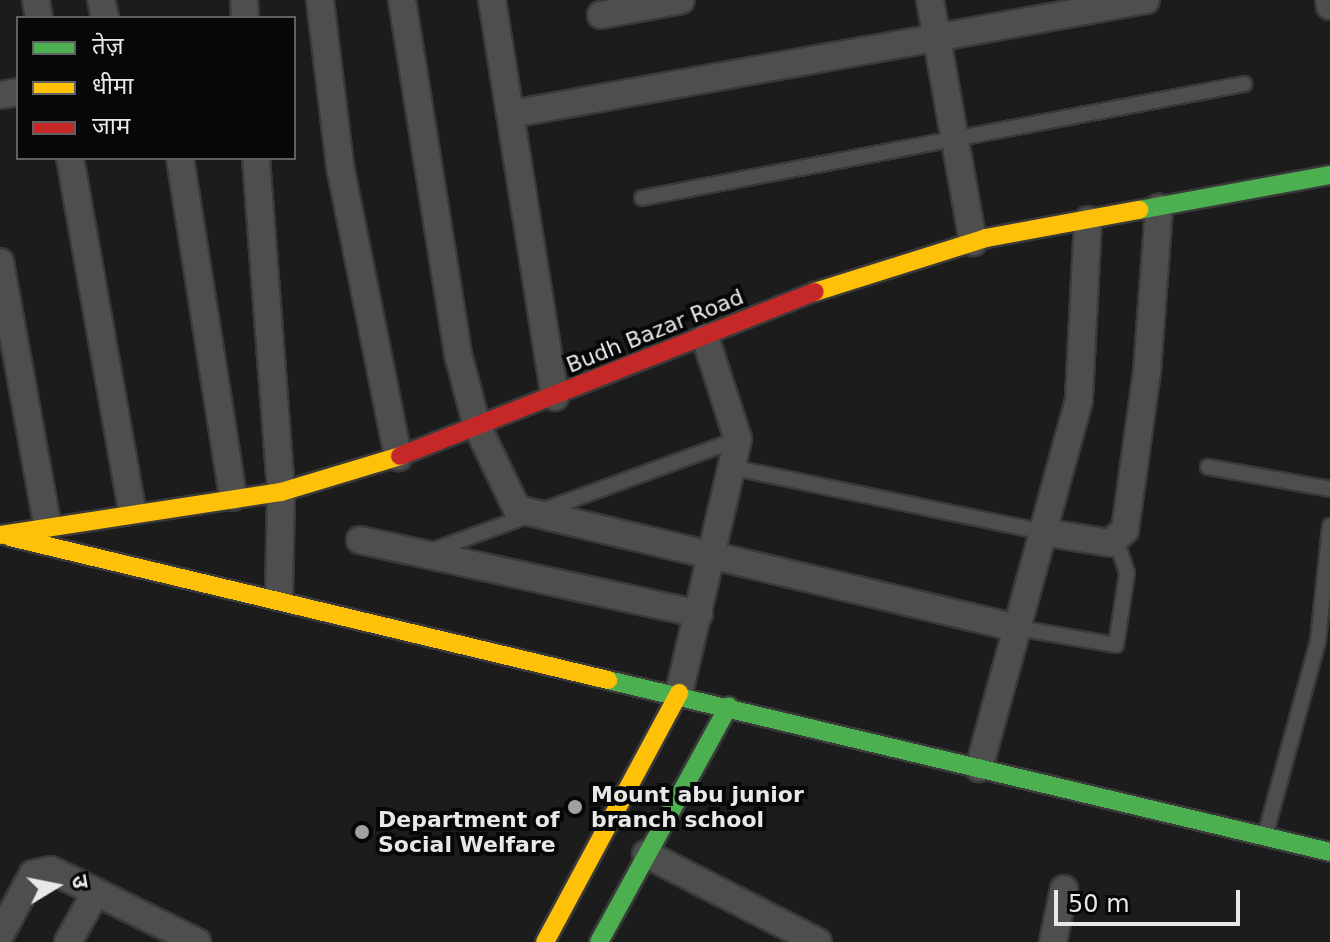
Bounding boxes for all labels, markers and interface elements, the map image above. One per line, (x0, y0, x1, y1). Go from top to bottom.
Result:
legend (16, 16, 296, 160)
text: तेज़ (92, 32, 124, 60)
text: धीमा (92, 72, 134, 100)
text: जाम (92, 112, 130, 140)
street label: Budh Bazar Road (563, 283, 747, 379)
place label: Mount abu junior branch school (591, 781, 804, 832)
marker: Mount abu junior branch school (566, 798, 584, 816)
place label: Department of Social Welfare (378, 806, 560, 858)
marker: Department of Social Welfare (353, 823, 371, 841)
north arrow (16, 846, 96, 926)
text: उ (67, 873, 94, 890)
scale bar (1058, 874, 1244, 924)
text: 50 m (1068, 890, 1130, 918)

